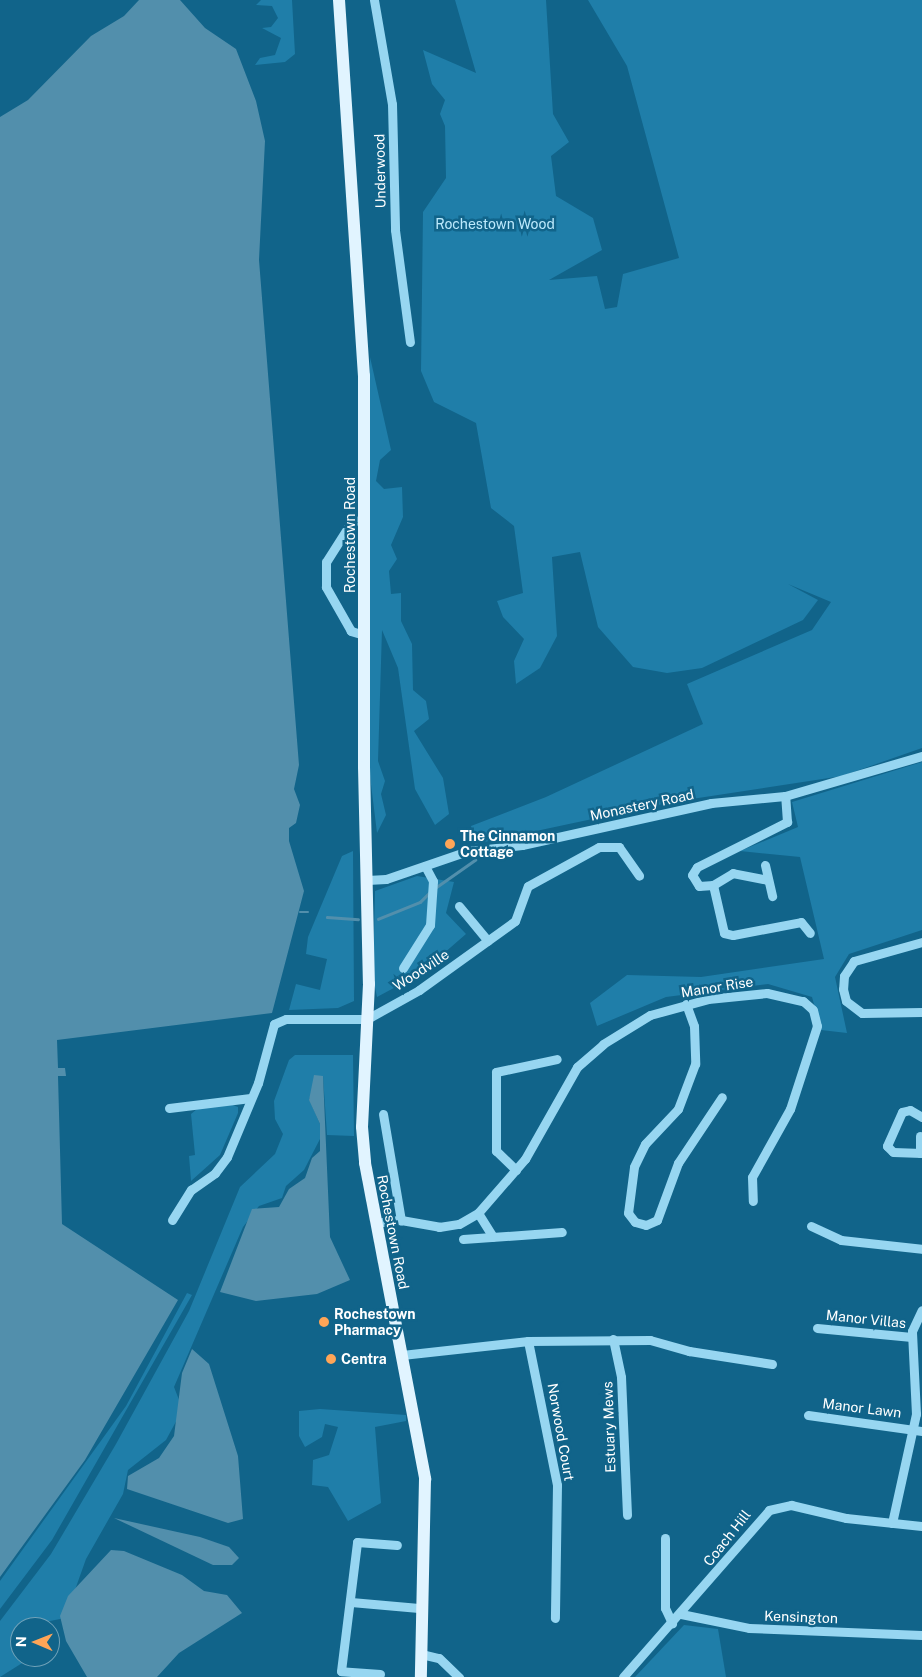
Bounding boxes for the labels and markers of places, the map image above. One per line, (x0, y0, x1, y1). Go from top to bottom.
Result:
place label: The Cinnamon Cottage (460, 828, 555, 860)
marker: The Cinnamon Cottage (444, 838, 456, 850)
place label: Rochestown Pharmacy (334, 1306, 416, 1338)
marker: Rochestown Pharmacy (318, 1316, 330, 1328)
place label: Centra (341, 1351, 387, 1367)
marker: Centra (325, 1353, 337, 1365)

